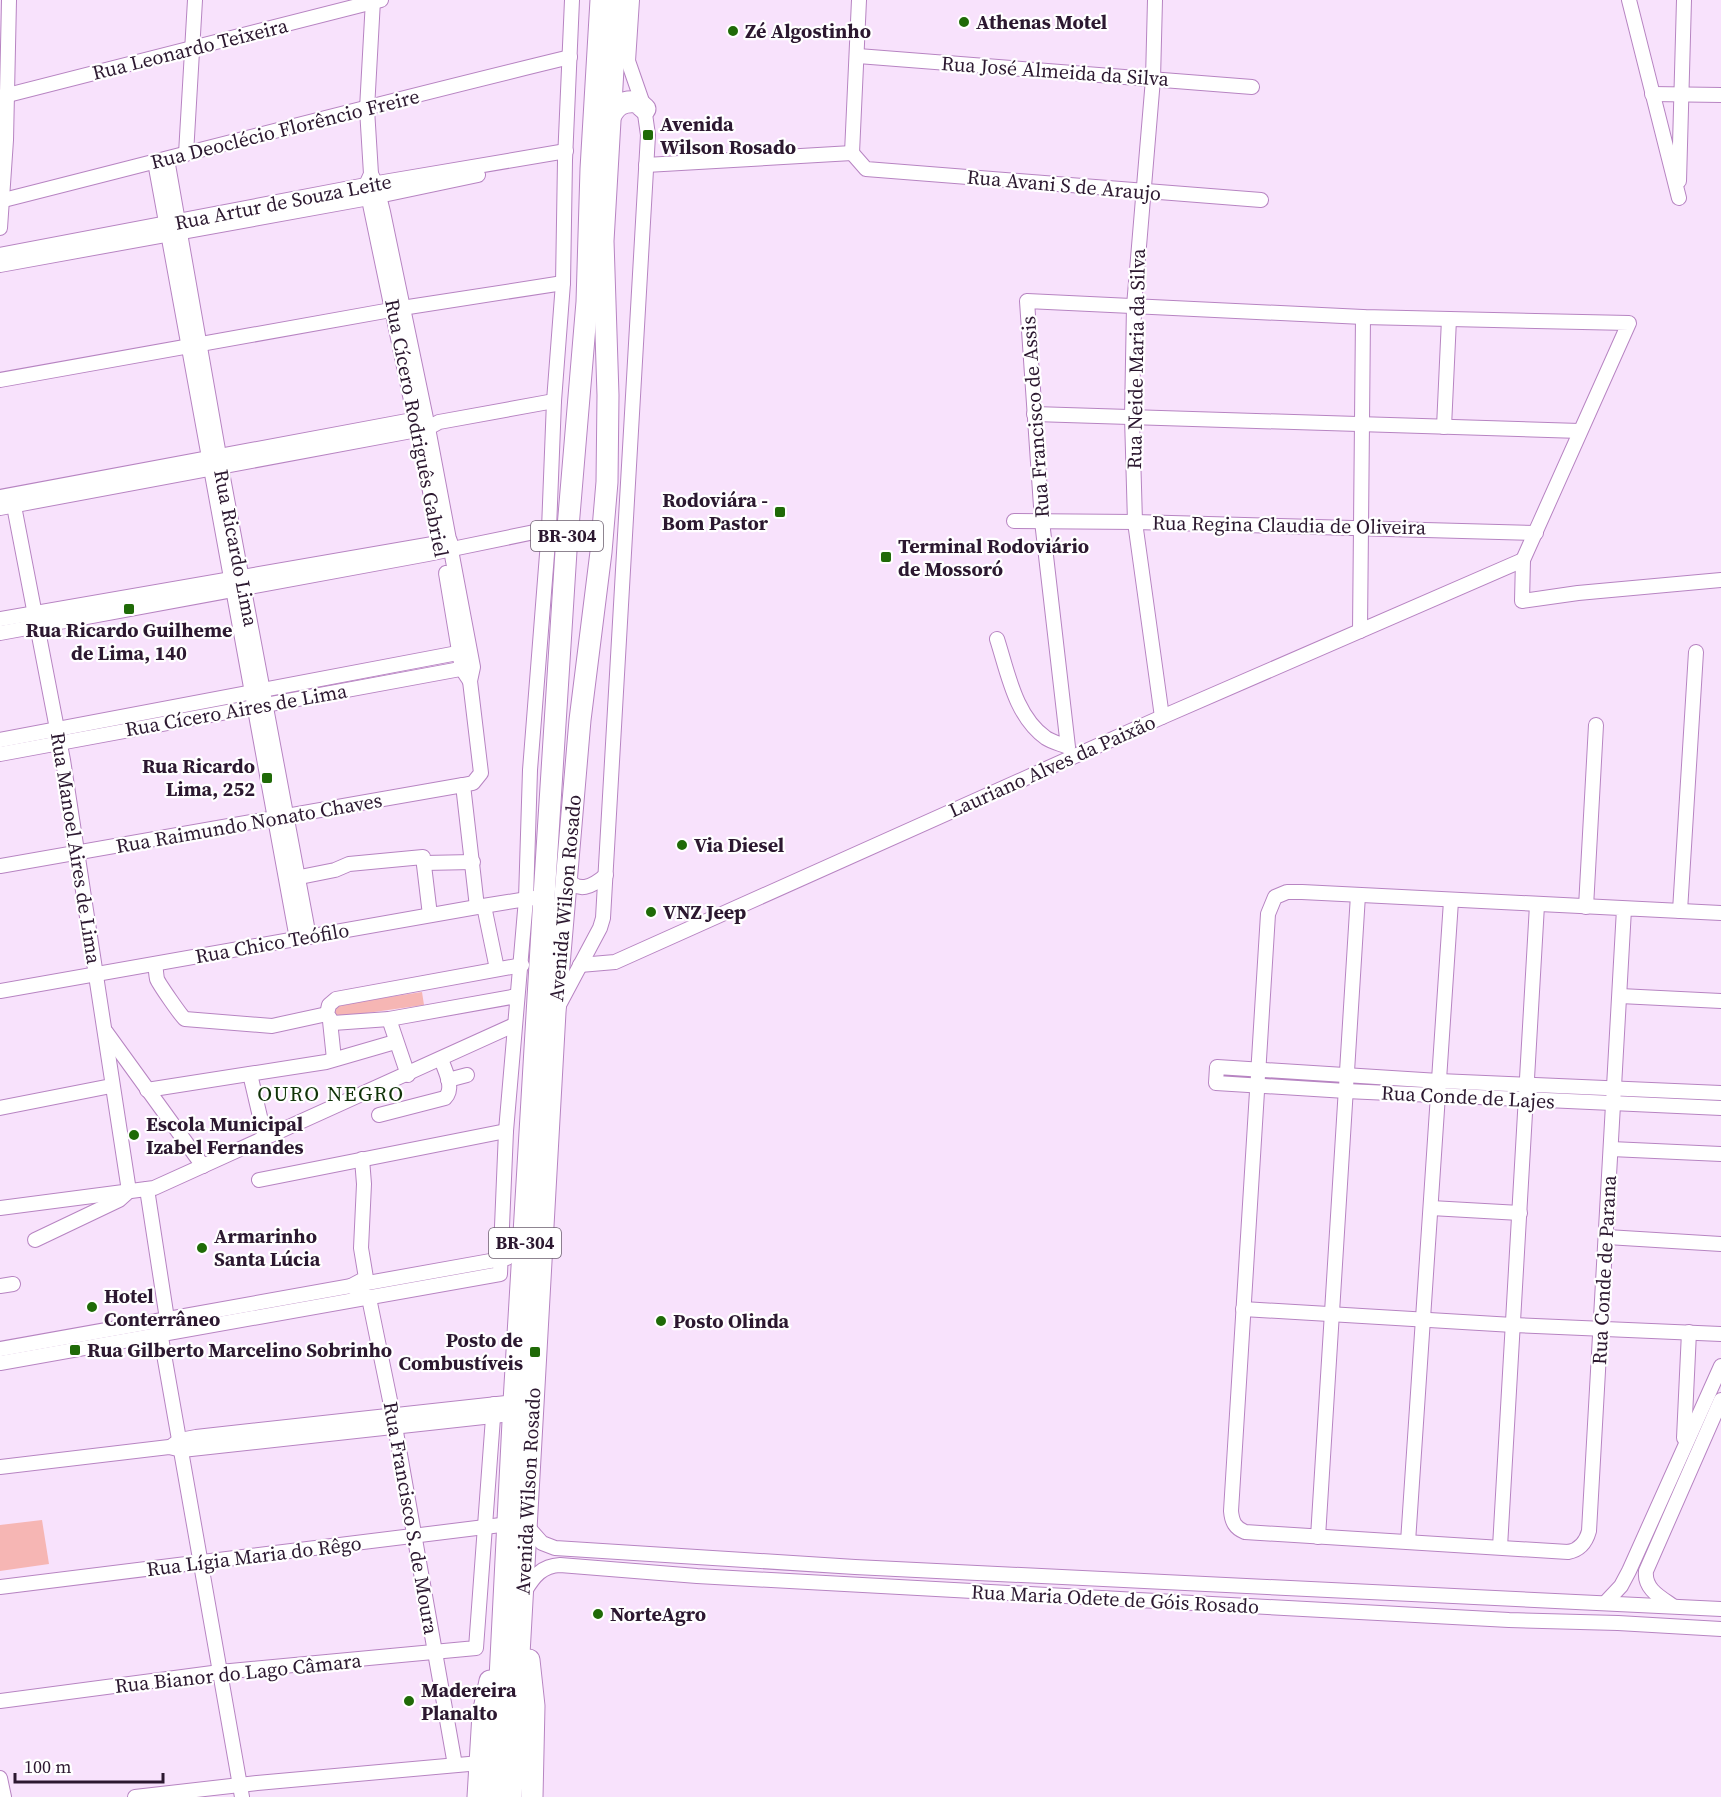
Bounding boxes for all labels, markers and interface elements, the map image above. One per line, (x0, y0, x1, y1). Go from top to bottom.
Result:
place label: Athenas Motel (976, 8, 1107, 36)
street label: Rua Leonardo Teixeira (89, 11, 292, 87)
marker: Athenas Motel (957, 15, 971, 29)
place label: Zé Algostinho (745, 17, 871, 45)
marker: Zé Algostinho (726, 24, 740, 38)
street label: Rua José Almeida da Silva (940, 49, 1171, 93)
street label: Rua Deoclécio Florêncio Freire (148, 82, 422, 176)
place label: Avenida Wilson Rosado (660, 110, 796, 161)
marker: Avenida Wilson Rosado (641, 128, 655, 142)
street label: Rua Avani S de Araujo (966, 163, 1162, 207)
street label: Rua Artur de Souza Leite (172, 167, 394, 237)
street label: Rua Neide Maria da Silva (1120, 247, 1152, 470)
street label: Rua Cícero Rodriguês Gabriel (378, 297, 456, 559)
street label: Rua Francisco de Assis (1014, 315, 1056, 519)
street label: Rua Ricardo Lima (207, 467, 265, 630)
place label: Rodoviára - Bom Pastor (662, 486, 769, 537)
marker: Rodoviára - Bom Pastor (773, 505, 787, 519)
street label: Rua Regina Claudia de Oliveira (1152, 509, 1427, 541)
road number: BR-304 (531, 521, 603, 551)
place label: Terminal Rodoviário de Mossoró (898, 532, 1089, 583)
marker: Terminal Rodoviário de Mossoró (879, 550, 893, 564)
marker: Rua Ricardo Guilheme de Lima, 140 (122, 602, 136, 616)
place label: Rua Ricardo Guilheme de Lima, 140 (26, 616, 232, 667)
street label: Rua Cícero Aires de Lima (123, 677, 350, 743)
street label: Lauriano Alves da Paixão (944, 708, 1160, 824)
street label: Rua Manoel Aires de Lima (44, 730, 108, 967)
place label: Rua Ricardo Lima, 252 (142, 752, 255, 803)
marker: Rua Ricardo Lima, 252 (260, 771, 274, 785)
street label: Rua Raimundo Nonato Chaves (114, 786, 384, 860)
street label: Avenida Wilson Rosado (542, 793, 588, 1003)
place label: Via Diesel (694, 831, 784, 859)
marker: Via Diesel (675, 838, 689, 852)
place label: VNZ Jeep (663, 898, 746, 926)
marker: VNZ Jeep (644, 905, 658, 919)
street label: Rua Chico Teófilo (193, 916, 351, 970)
street label: Rua Conde de Lajes (1380, 1078, 1556, 1116)
district label: OURO NEGRO (257, 1079, 405, 1108)
place label: Escola Municipal Izabel Fernandes (146, 1110, 304, 1161)
marker: Escola Municipal Izabel Fernandes (127, 1128, 141, 1142)
street label: Rua Conde de Parana (1585, 1174, 1623, 1366)
place label: Armarinho Santa Lúcia (214, 1222, 321, 1273)
road number: BR-304 (489, 1228, 561, 1258)
marker: Armarinho Santa Lúcia (195, 1241, 209, 1255)
place label: Hotel Conterrâneo (104, 1282, 220, 1333)
marker: Hotel Conterrâneo (85, 1300, 99, 1314)
place label: Posto Olinda (673, 1307, 790, 1335)
marker: Posto Olinda (654, 1314, 668, 1328)
place label: Posto de Combustíveis (399, 1326, 523, 1377)
place label: Rua Gilberto Marcelino Sobrinho (87, 1336, 392, 1364)
marker: Rua Gilberto Marcelino Sobrinho (68, 1343, 82, 1357)
marker: Posto de Combustíveis (528, 1345, 542, 1359)
street label: Avenida Wilson Rosado (509, 1387, 547, 1595)
street label: Rua Francisco S. de Moura (377, 1399, 445, 1637)
street label: Rua Lígia Maria do Rêgo (145, 1529, 363, 1583)
street label: Rua Maria Odete de Góis Rosado (970, 1577, 1260, 1621)
place label: NorteAgro (610, 1600, 706, 1628)
marker: NorteAgro (591, 1607, 605, 1621)
street label: Rua Bianor do Lago Câmara (113, 1646, 364, 1700)
place label: Madereira Planalto (421, 1676, 517, 1727)
marker: Madereira Planalto (402, 1694, 416, 1708)
scale bar (15, 1746, 164, 1784)
text: 100 m (24, 1754, 71, 1779)

